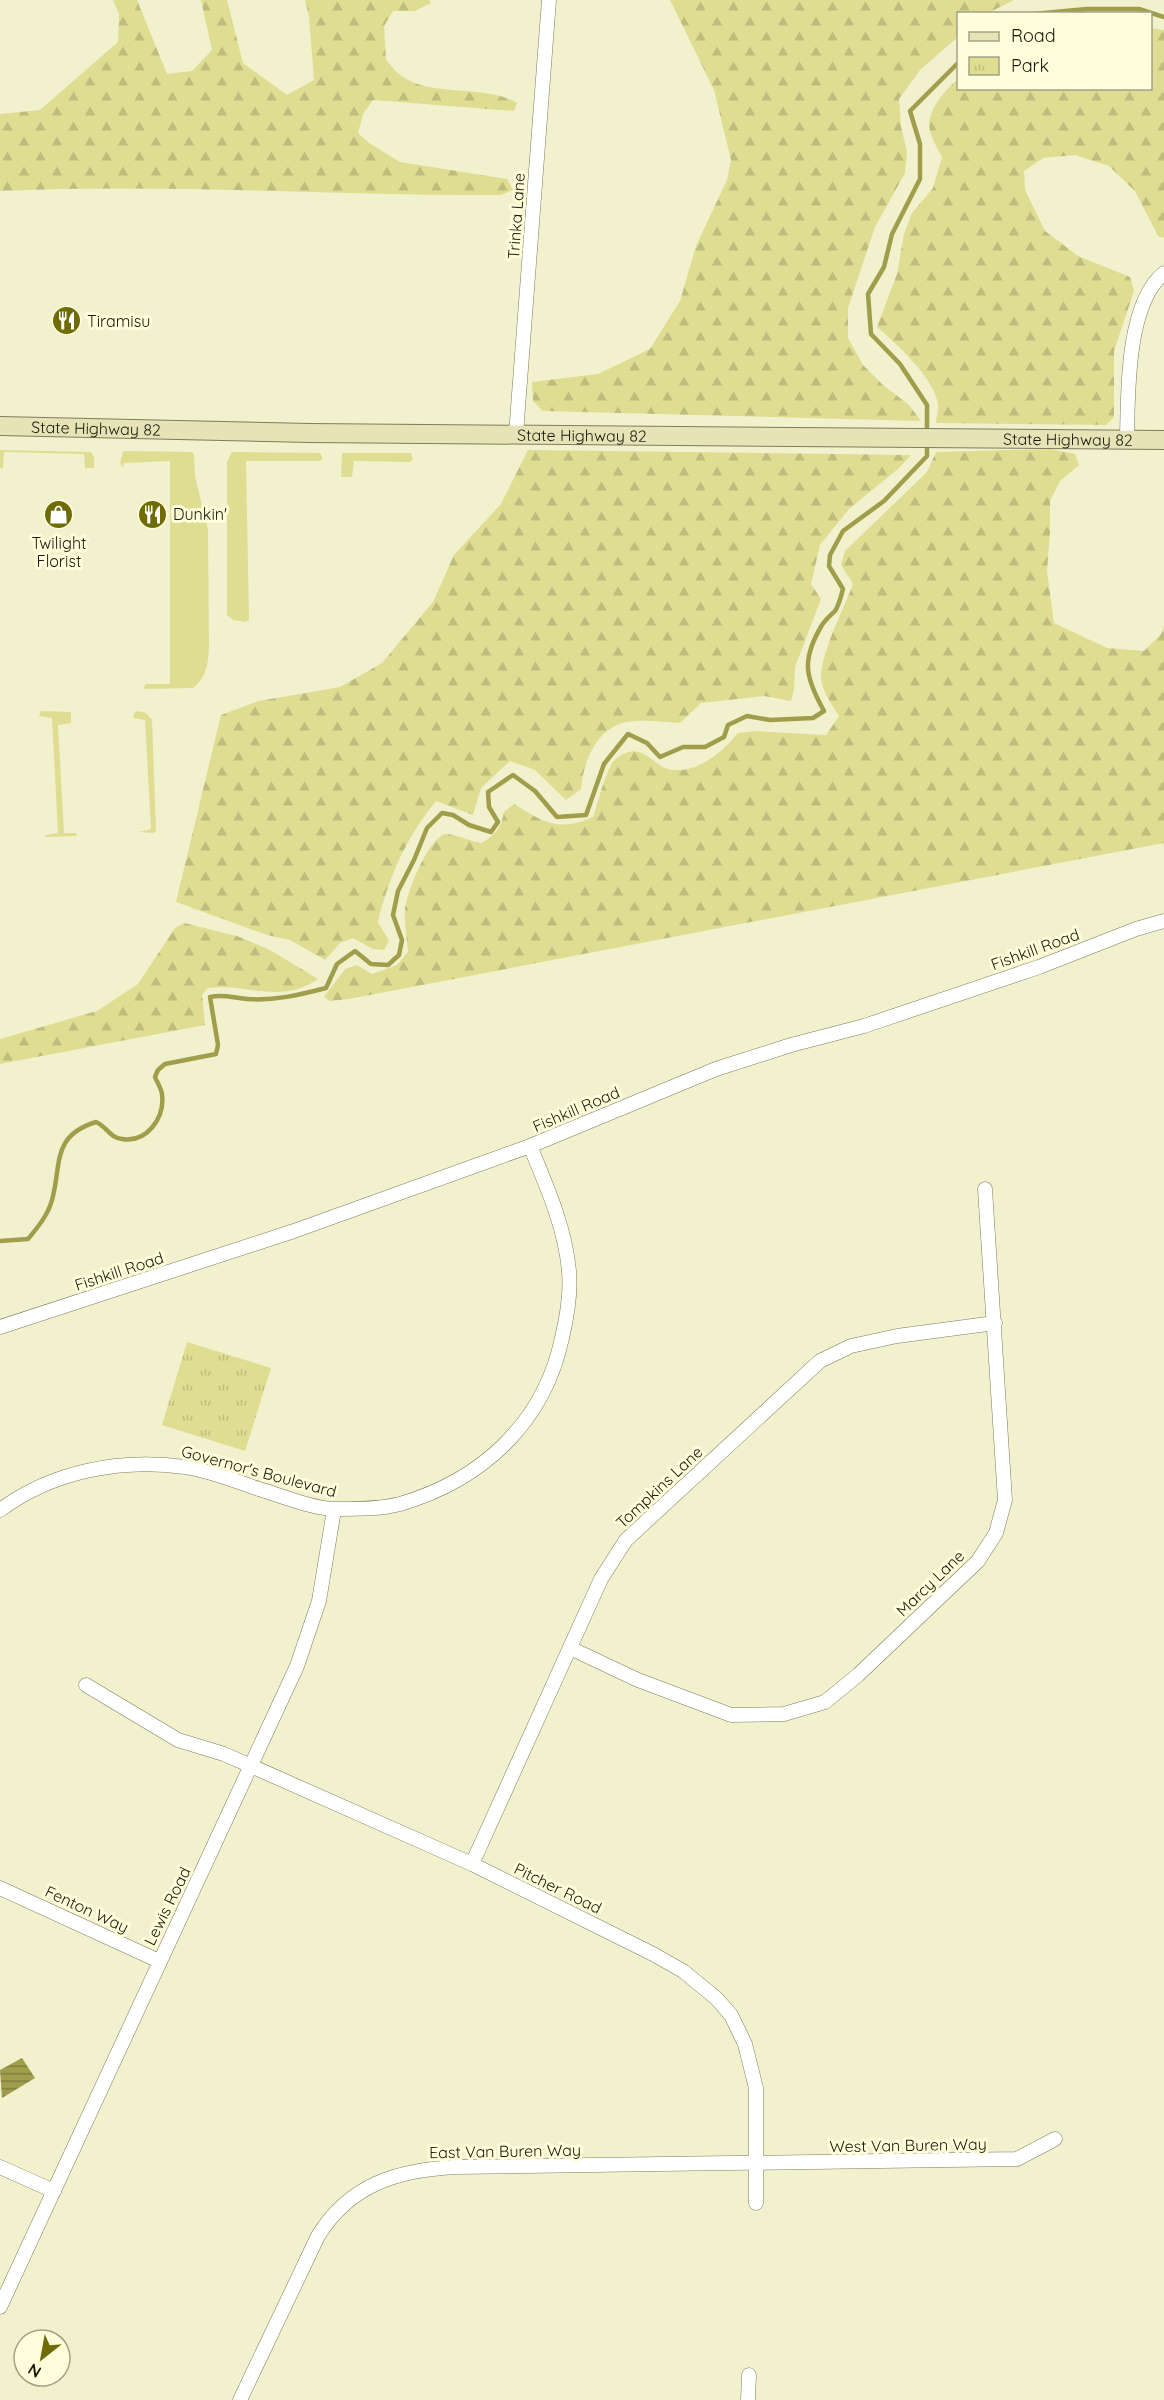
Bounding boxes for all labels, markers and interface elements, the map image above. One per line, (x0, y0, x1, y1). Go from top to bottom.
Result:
legend (957, 12, 1152, 90)
text: Road (1011, 24, 1056, 47)
text: Park (1011, 54, 1049, 77)
street label: Trinka Lane (503, 172, 529, 260)
restaurant icon: Tiramisu (50, 305, 82, 337)
place label: Tiramisu (87, 311, 150, 331)
street label: State Highway 82 (31, 417, 161, 440)
street label: State Highway 82 (517, 425, 647, 446)
street label: State Highway 82 (1003, 429, 1133, 450)
restaurant icon: Dunkin' (136, 498, 168, 530)
shop icon: Twilight Florist (43, 499, 75, 531)
place label: Dunkin' (173, 504, 227, 524)
place label: Twilight Florist (32, 533, 86, 571)
street label: Fishkill Road (988, 924, 1082, 974)
street label: Fishkill Road (530, 1082, 622, 1136)
street label: Fishkill Road (72, 1247, 166, 1295)
street label: Governor's Boulevard (179, 1441, 339, 1501)
street label: Tompkins Lane (611, 1442, 707, 1532)
street label: Marcy Lane (892, 1546, 968, 1620)
street label: Pitcher Road (511, 1858, 605, 1918)
street label: Lewis Road (139, 1864, 195, 1948)
street label: Fenton Way (42, 1881, 132, 1937)
street label: West Van Buren Way (829, 2134, 987, 2156)
street label: East Van Buren Way (429, 2140, 581, 2162)
north arrow (12, 2328, 72, 2388)
text: N (24, 2359, 44, 2382)

